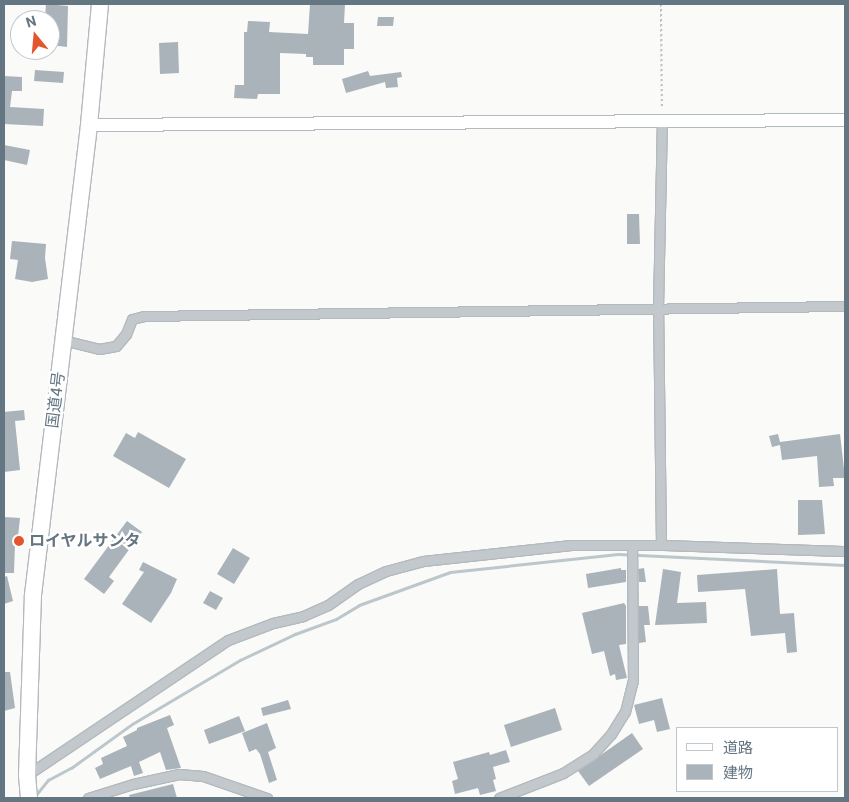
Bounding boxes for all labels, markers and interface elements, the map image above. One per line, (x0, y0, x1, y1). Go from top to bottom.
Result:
north arrow (10, 10, 60, 60)
text: N (24, 13, 38, 31)
street label: 国道4号 (43, 371, 69, 429)
place label: ロイヤルサンタ (29, 531, 141, 551)
marker: ロイヤルサンタ (13, 535, 25, 547)
legend (676, 727, 839, 792)
text: 道路 (723, 739, 753, 757)
text: 建物 (723, 764, 753, 782)

